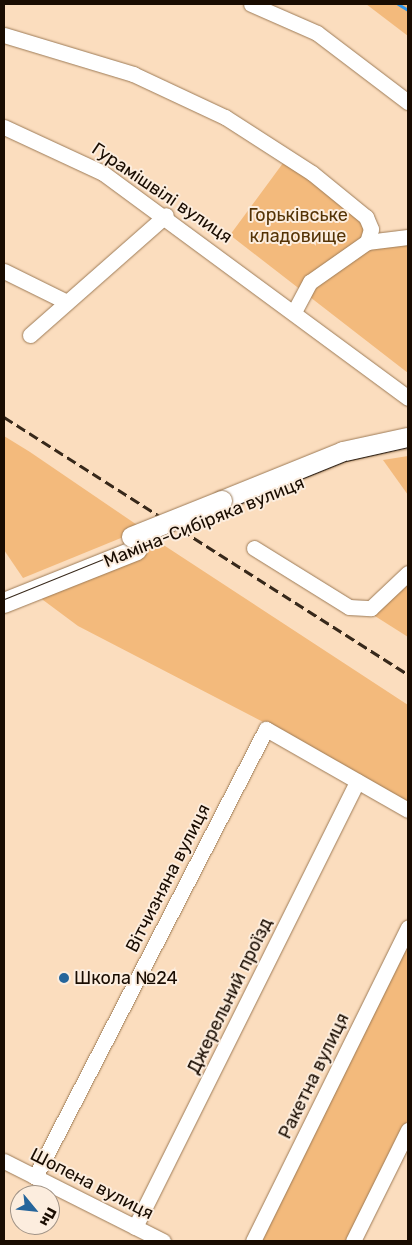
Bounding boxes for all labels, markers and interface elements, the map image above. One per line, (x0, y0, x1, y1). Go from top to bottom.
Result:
street label: Гурамішвілі вулиця (88, 138, 236, 248)
park label: Горьківське кладовище (248, 205, 348, 248)
street label: Маміна-Сибіряка вулиця (101, 472, 307, 572)
street label: Вітчизняна вулиця (121, 800, 215, 956)
street label: Джерельний проїзд (183, 915, 277, 1077)
place label: Школа №24 (74, 967, 178, 989)
marker: Школа №24 (58, 972, 70, 984)
street label: Ракетна вулиця (274, 1010, 354, 1142)
street label: Шопена вулиця (27, 1144, 157, 1224)
north arrow (10, 1185, 60, 1235)
text: Пн (36, 1204, 60, 1229)

